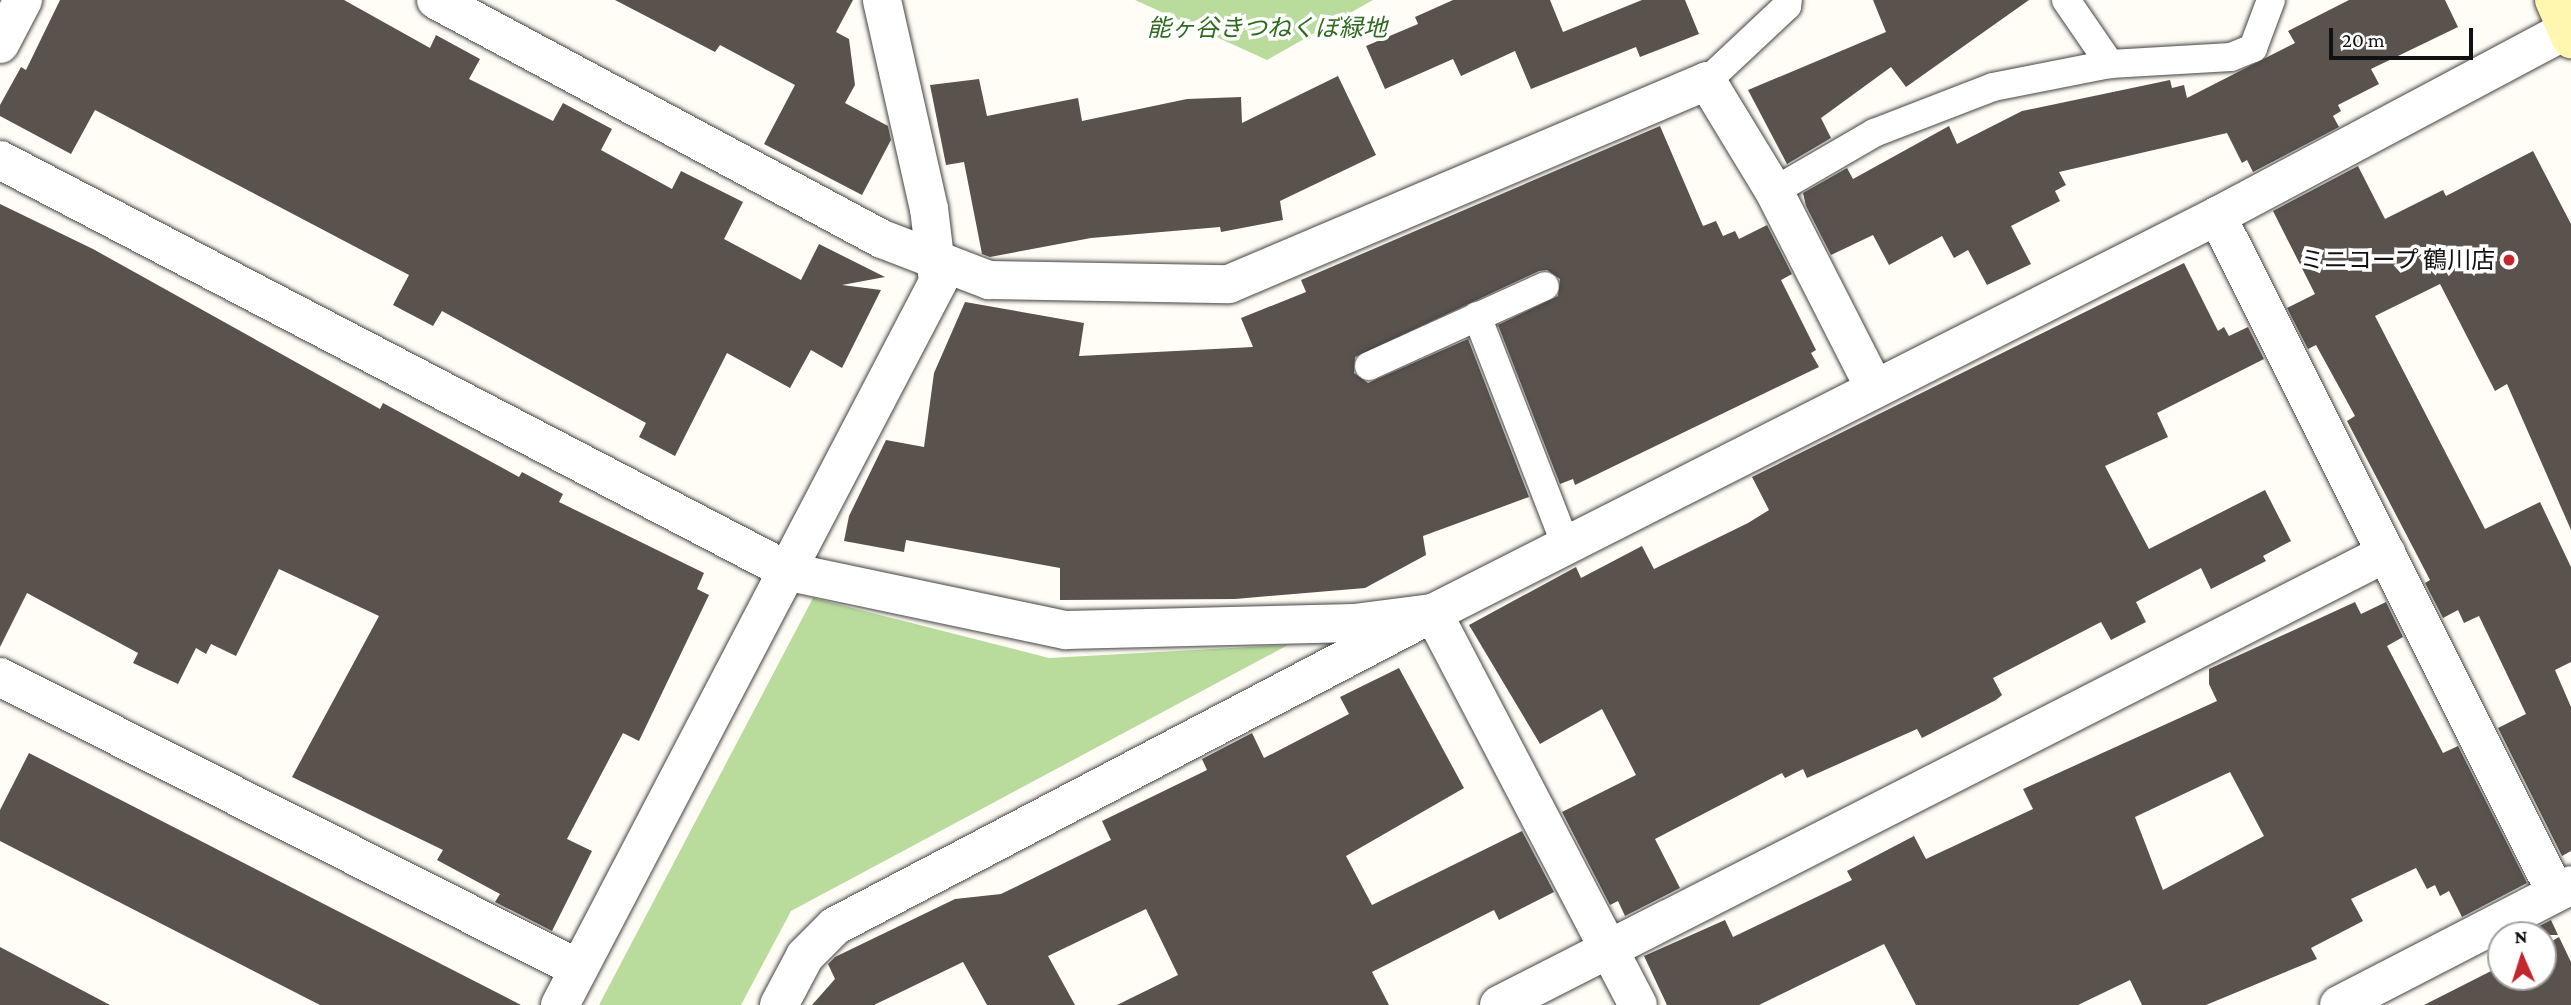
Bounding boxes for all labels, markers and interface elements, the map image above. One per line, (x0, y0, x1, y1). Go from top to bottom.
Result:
park label: 能ヶ谷きつねくぼ緑地 (1147, 14, 1387, 42)
scale bar (2333, 14, 2476, 58)
text: 20 m (2342, 28, 2385, 52)
place label: ミニコープ 鶴川店 (2299, 246, 2495, 274)
marker: ミニコープ 鶴川店 (2501, 252, 2517, 268)
north arrow (2487, 921, 2557, 991)
text: N (2514, 926, 2528, 947)

